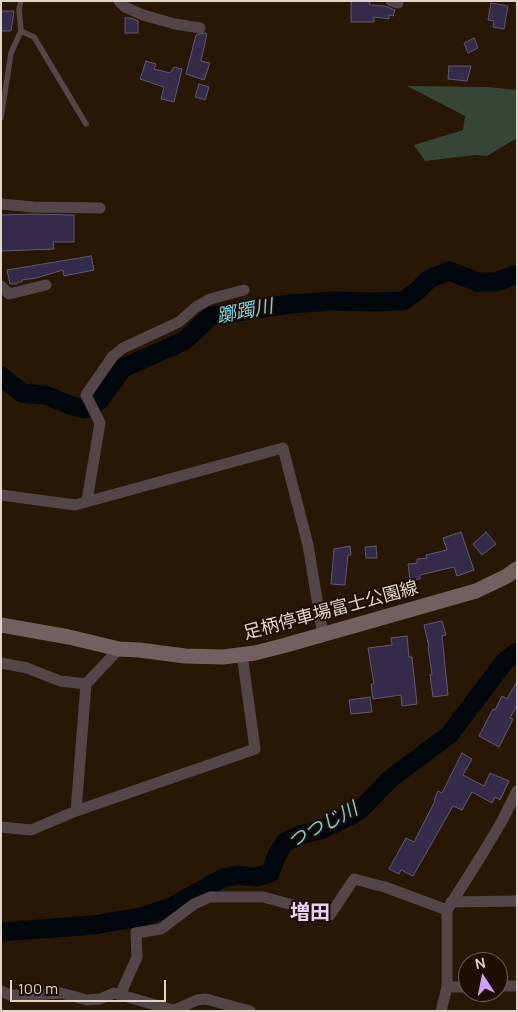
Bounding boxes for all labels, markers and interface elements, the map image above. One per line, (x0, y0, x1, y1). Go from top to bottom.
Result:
water label: 躑躅川 (215, 295, 275, 329)
street label: 足柄停車場富士公園線 (241, 577, 421, 645)
water label: つつじ川 (284, 798, 362, 854)
district label: 増田 (290, 901, 330, 925)
north arrow (458, 952, 508, 1002)
text: N (473, 952, 487, 973)
scale bar (12, 970, 169, 1002)
text: 100 m (18, 978, 58, 999)

